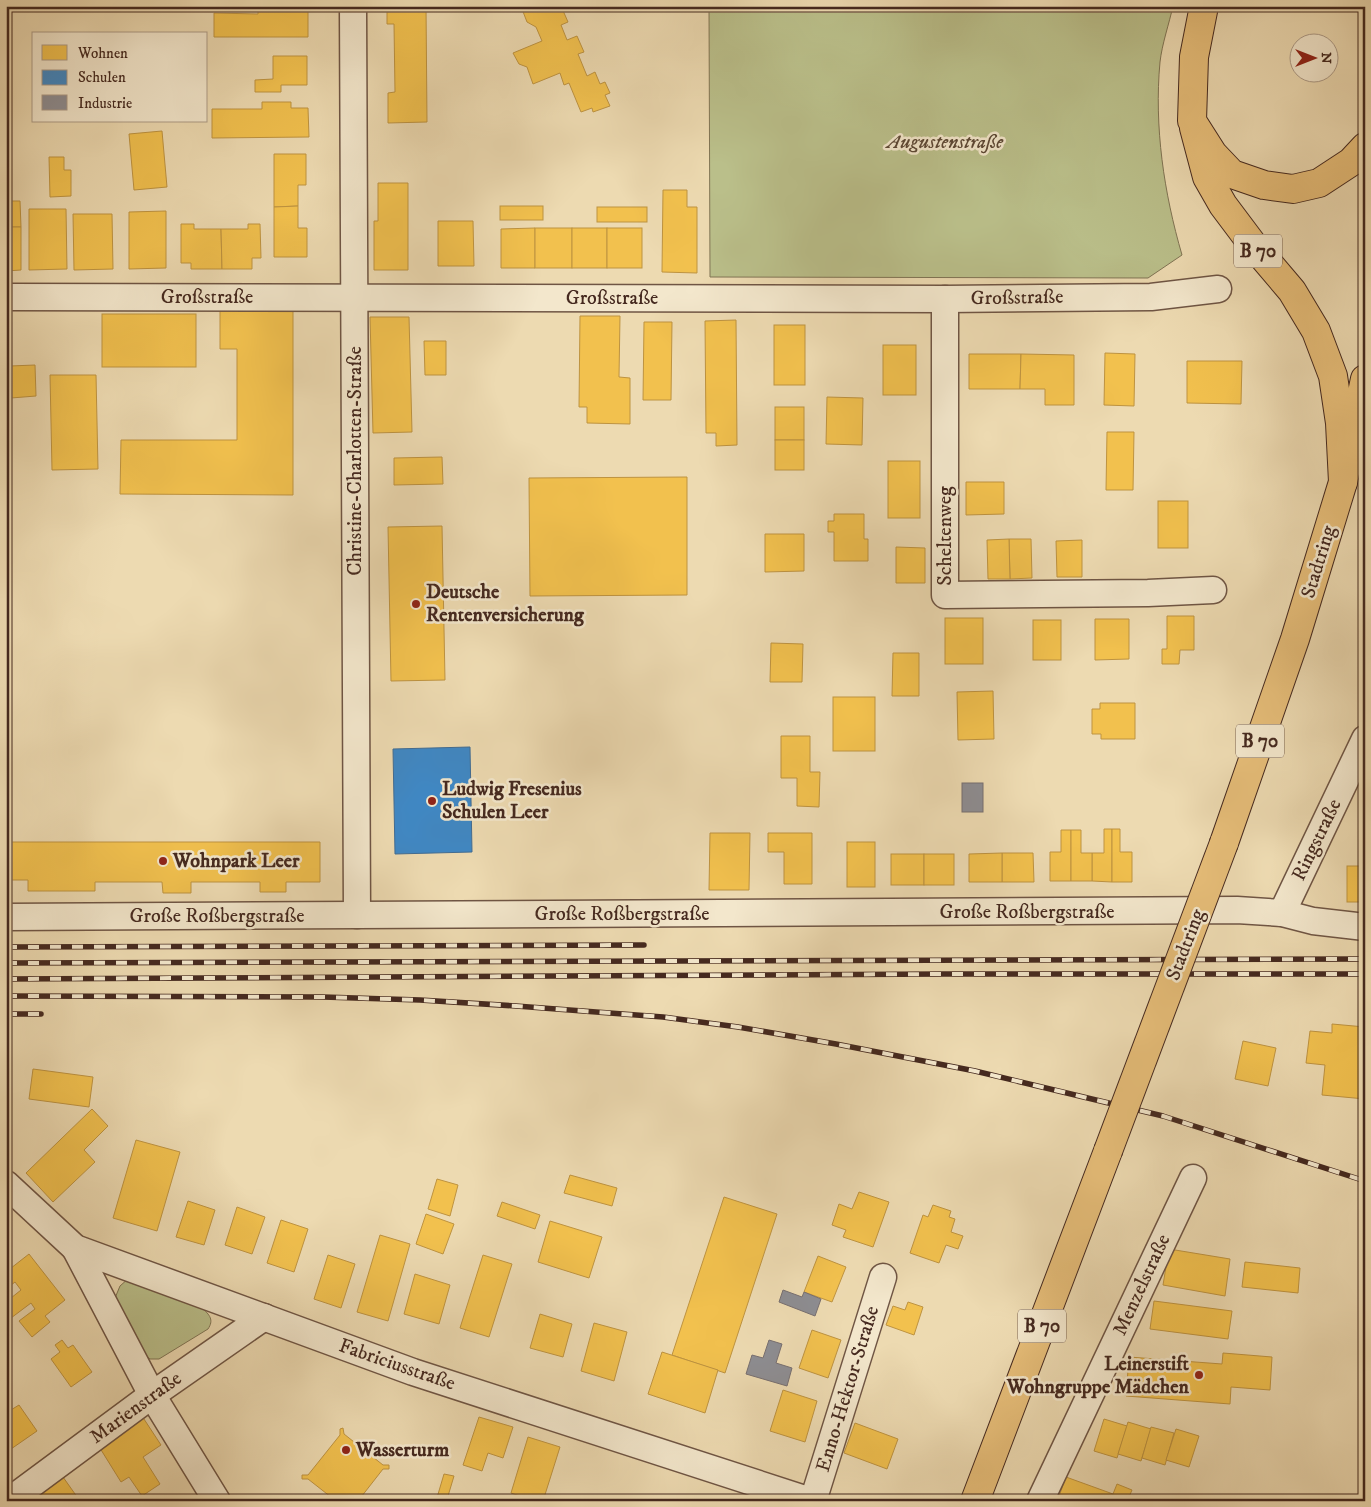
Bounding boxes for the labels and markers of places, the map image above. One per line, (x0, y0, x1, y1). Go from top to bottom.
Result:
place label: Deutsche Rentenversicherung (426, 580, 585, 628)
marker: Deutsche Rentenversicherung (410, 598, 422, 610)
place label: Ludwig Fresenius Schulen Leer (442, 777, 582, 825)
marker: Ludwig Fresenius Schulen Leer (426, 795, 438, 807)
place label: Wohnpark Leer (172, 849, 300, 874)
marker: Wohnpark Leer (157, 855, 169, 867)
place label: Leinerstift Wohngruppe Mädchen (1006, 1352, 1190, 1400)
marker: Leinerstift Wohngruppe Mädchen (1193, 1369, 1205, 1381)
place label: Wasserturm (355, 1438, 449, 1463)
marker: Wasserturm (340, 1444, 352, 1456)

